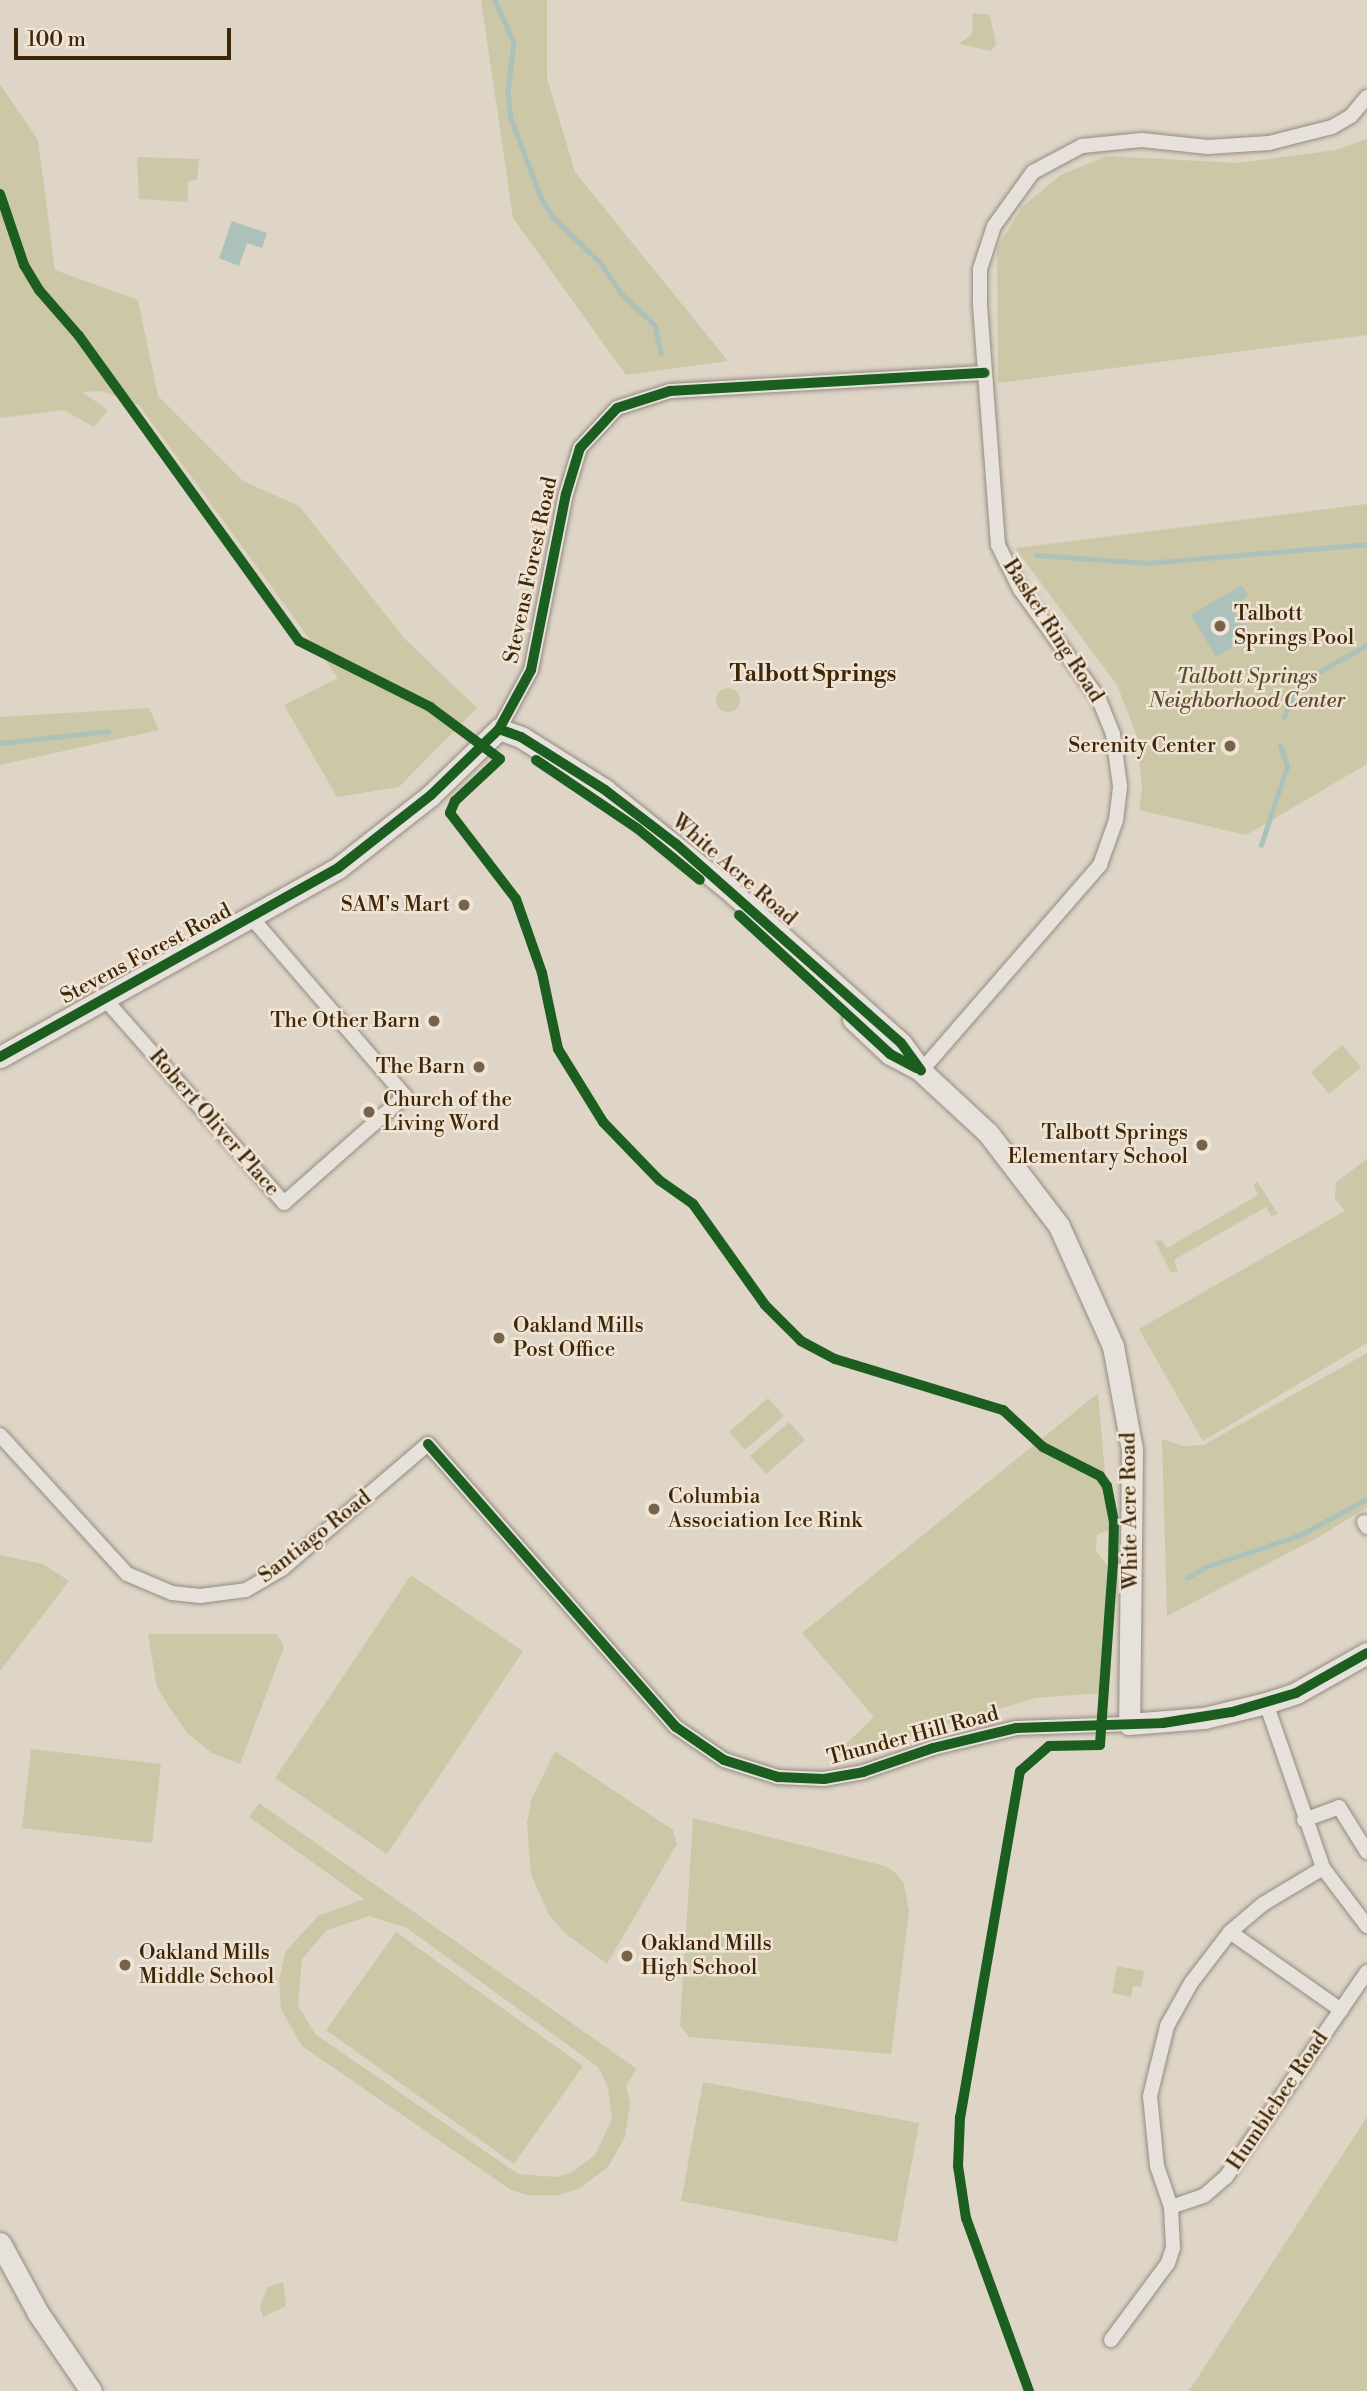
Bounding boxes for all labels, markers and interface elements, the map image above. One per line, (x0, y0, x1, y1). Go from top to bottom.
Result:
scale bar (18, 14, 234, 58)
text: 100 m (27, 27, 86, 53)
street label: Stevens Forest Road (499, 474, 563, 666)
street label: Basket Ring Road (997, 555, 1109, 707)
place label: Talbott Springs Pool (1234, 601, 1354, 651)
marker: Talbott Springs Pool (1212, 618, 1228, 634)
district label: Talbott Springs (730, 660, 896, 688)
park label: Talbott Springs Neighborhood Center (1149, 664, 1345, 714)
place label: Serenity Center (1068, 733, 1216, 759)
marker: Serenity Center (1222, 738, 1238, 754)
street label: White Acre Road (666, 809, 802, 931)
place label: SAM's Mart (341, 892, 450, 918)
marker: SAM's Mart (456, 897, 472, 913)
street label: Stevens Forest Road (56, 898, 236, 1010)
place label: The Other Barn (270, 1008, 420, 1034)
marker: The Other Barn (426, 1013, 442, 1029)
street label: Robert Oliver Place (143, 1044, 285, 1202)
place label: The Barn (376, 1054, 465, 1080)
marker: The Barn (471, 1059, 487, 1075)
place label: Church of the Living Word (383, 1087, 512, 1137)
marker: Church of the Living Word (361, 1104, 377, 1120)
place label: Talbott Springs Elementary School (1008, 1120, 1188, 1170)
marker: Talbott Springs Elementary School (1194, 1137, 1210, 1153)
place label: Oakland Mills Post Office (513, 1313, 644, 1363)
marker: Oakland Mills Post Office (491, 1330, 507, 1346)
street label: White Acre Road (1116, 1432, 1144, 1590)
place label: Columbia Association Ice Rink (668, 1484, 862, 1534)
street label: Santiago Road (254, 1485, 376, 1589)
marker: Columbia Association Ice Rink (646, 1501, 662, 1517)
street label: Thunder Hill Road (824, 1701, 1002, 1771)
place label: Oakland Mills High School (641, 1931, 772, 1981)
place label: Oakland Mills Middle School (139, 1940, 274, 1990)
marker: Oakland Mills High School (619, 1948, 635, 1964)
marker: Oakland Mills Middle School (117, 1957, 133, 1973)
street label: Humblebee Road (1222, 2027, 1334, 2175)

